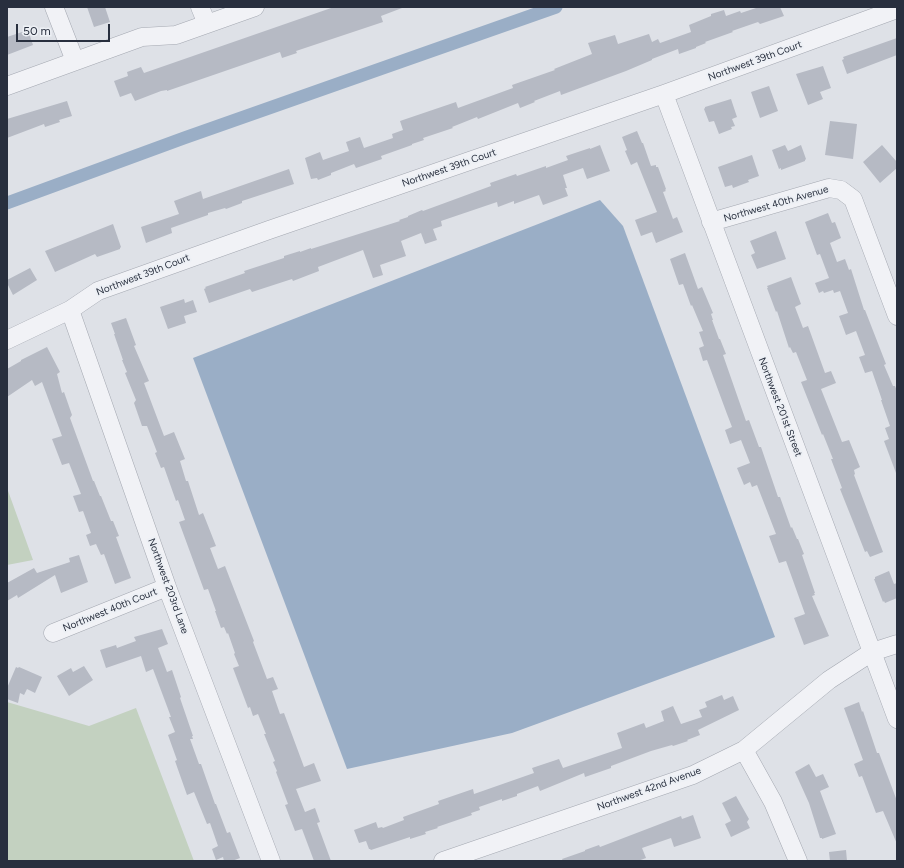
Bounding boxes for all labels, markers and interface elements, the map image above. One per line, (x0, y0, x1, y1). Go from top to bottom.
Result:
scale bar (18, 16, 112, 42)
text: 50 m (23, 24, 51, 38)
street label: Northwest 39th Court (706, 38, 804, 84)
street label: Northwest 39th Court (400, 146, 498, 190)
street label: Northwest 40th Avenue (722, 183, 830, 225)
street label: Northwest 39th Court (95, 252, 191, 298)
street label: Northwest 201st Street (756, 356, 804, 458)
street label: Northwest 203rd Lane (145, 537, 191, 635)
street label: Northwest 40th Court (61, 586, 159, 634)
street label: Northwest 42nd Avenue (595, 765, 703, 813)

